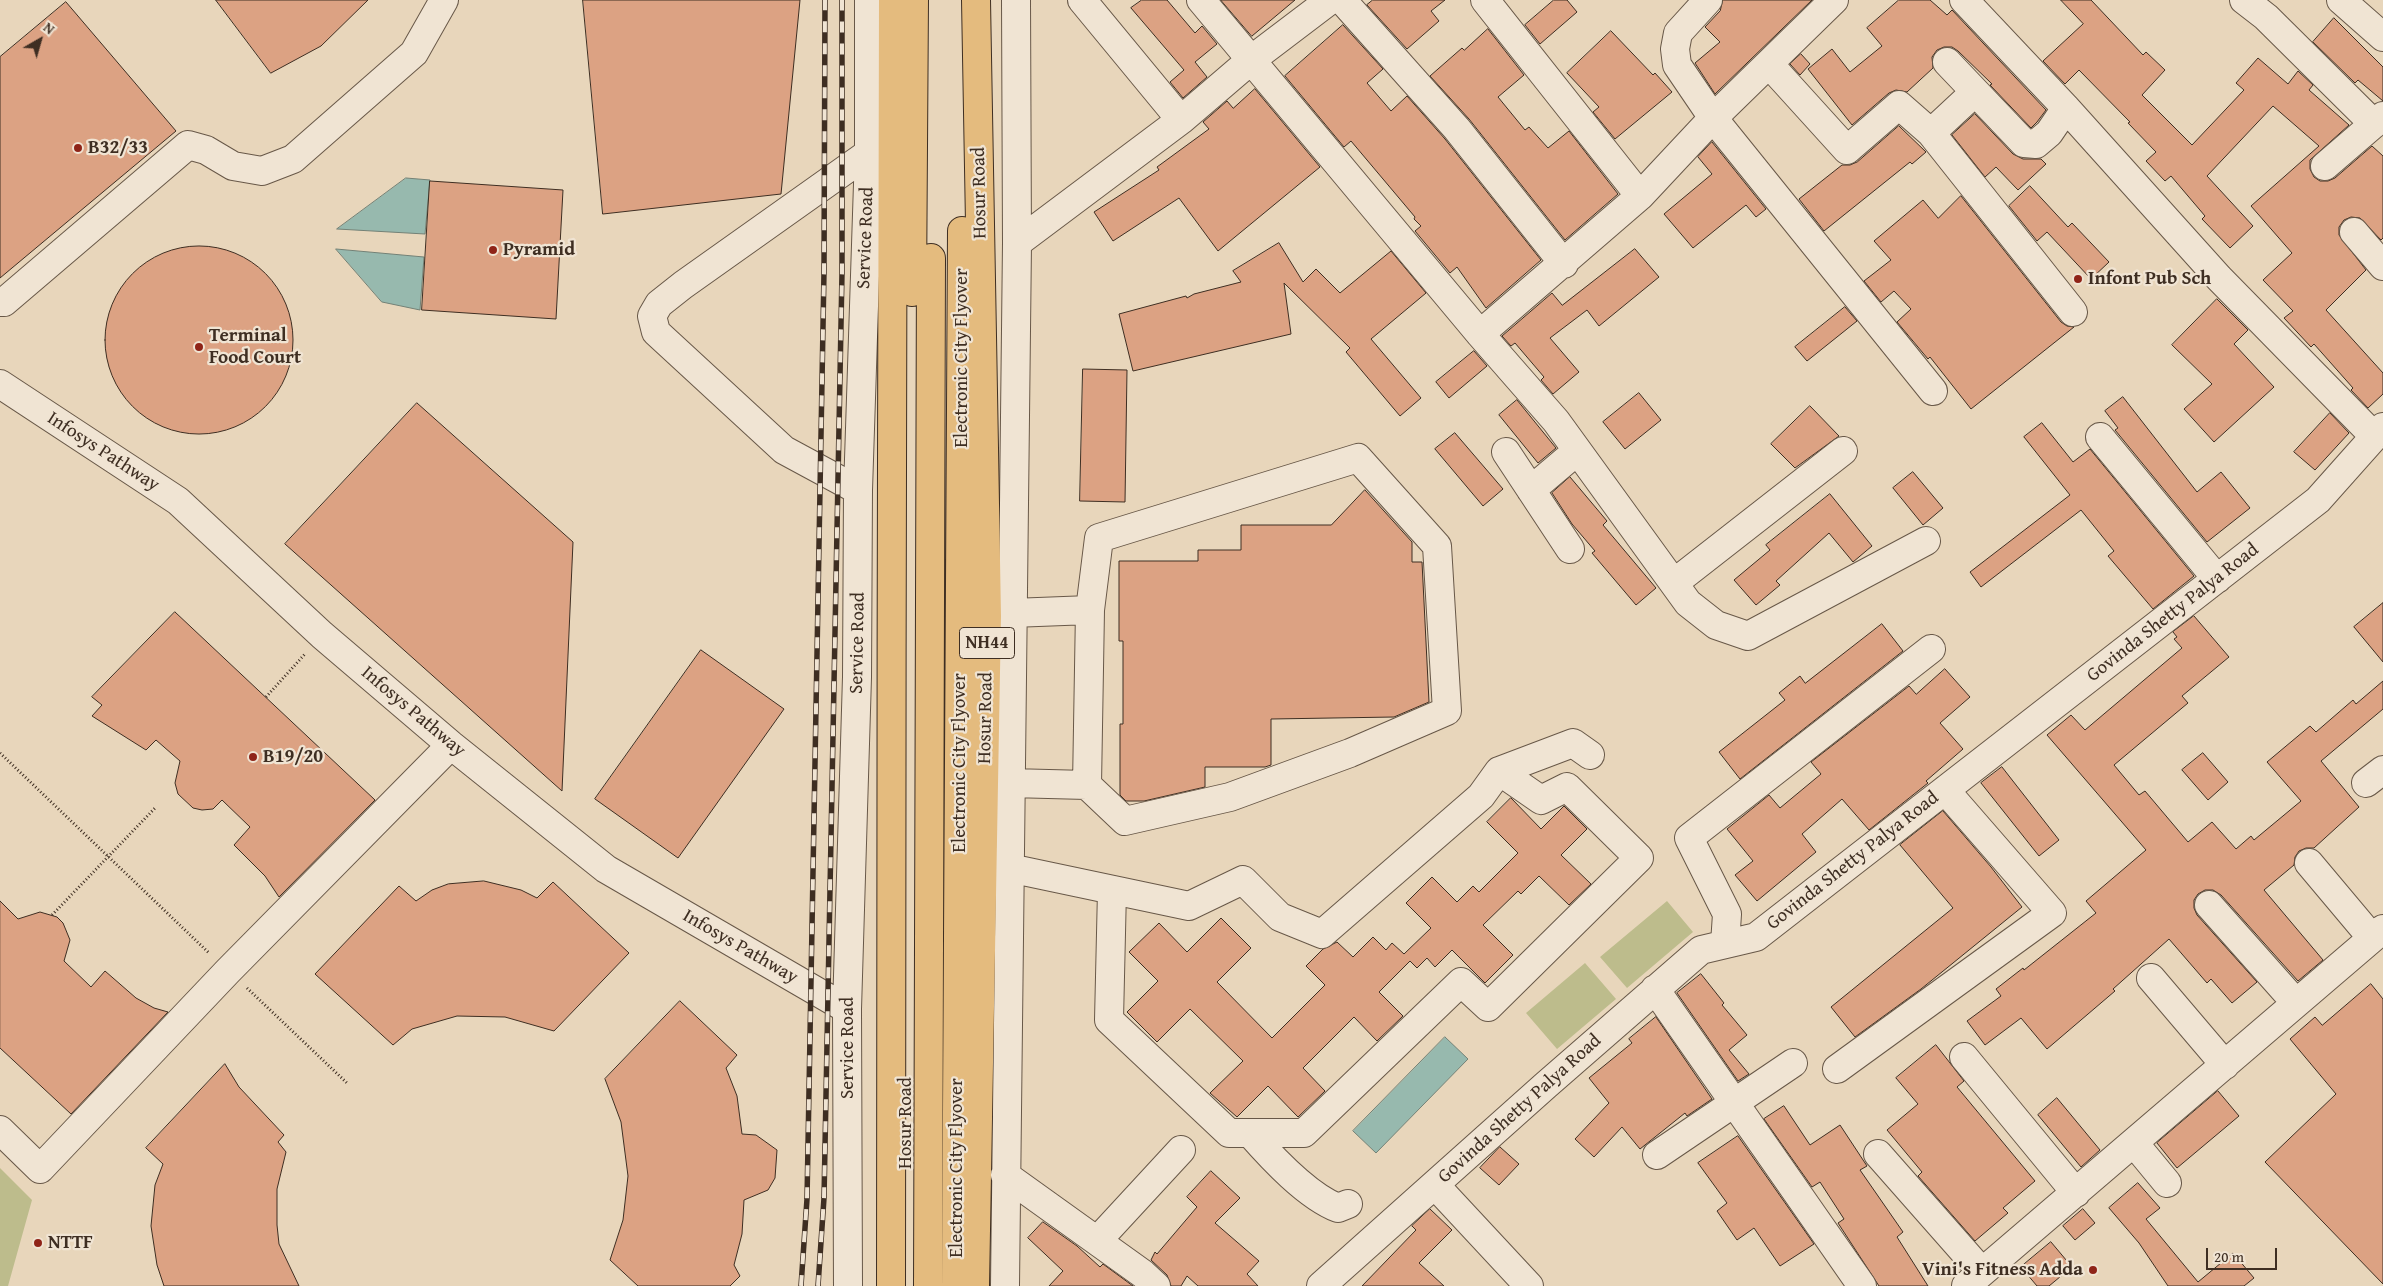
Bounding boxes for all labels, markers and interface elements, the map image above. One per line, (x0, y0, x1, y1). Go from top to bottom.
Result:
north arrow (15, 15, 65, 65)
text: N (39, 17, 59, 39)
place label: B32/33 (88, 137, 148, 159)
marker: B32/33 (72, 142, 84, 154)
street label: Hosur Road (968, 147, 992, 239)
street label: Service Road (853, 187, 879, 289)
place label: Pyramid (503, 239, 575, 261)
marker: Pyramid (487, 244, 499, 256)
street label: Electronic City Flyover (951, 268, 973, 448)
place label: Infont Pub Sch (2088, 268, 2211, 290)
marker: Infont Pub Sch (2072, 273, 2084, 285)
place label: Terminal Food Court (209, 325, 301, 369)
marker: Terminal Food Court (193, 341, 205, 353)
street label: Infosys Pathway (43, 407, 163, 497)
street label: Govinda Shetty Palya Road (2083, 539, 2263, 687)
street label: Service Road (846, 592, 870, 694)
road number: NH44 (960, 628, 1014, 658)
street label: Infosys Pathway (356, 662, 470, 762)
street label: Hosur Road (974, 672, 998, 764)
street label: Electronic City Flyover (949, 673, 971, 853)
place label: B19/20 (263, 746, 323, 768)
marker: B19/20 (247, 751, 259, 763)
street label: Govinda Shetty Palya Road (1763, 787, 1943, 935)
street label: Infosys Pathway (678, 905, 802, 989)
street label: Service Road (837, 997, 859, 1099)
street label: Govinda Shetty Palya Road (1434, 1030, 1606, 1188)
street label: Hosur Road (895, 1077, 917, 1169)
street label: Electronic City Flyover (946, 1078, 968, 1258)
place label: NTTF (48, 1232, 93, 1254)
marker: NTTF (32, 1237, 44, 1249)
scale bar (2208, 1238, 2279, 1270)
text: 20 m (2214, 1246, 2244, 1267)
place label: Vini's Fitness Adda (1922, 1259, 2083, 1281)
marker: Vini's Fitness Adda (2087, 1264, 2099, 1276)

